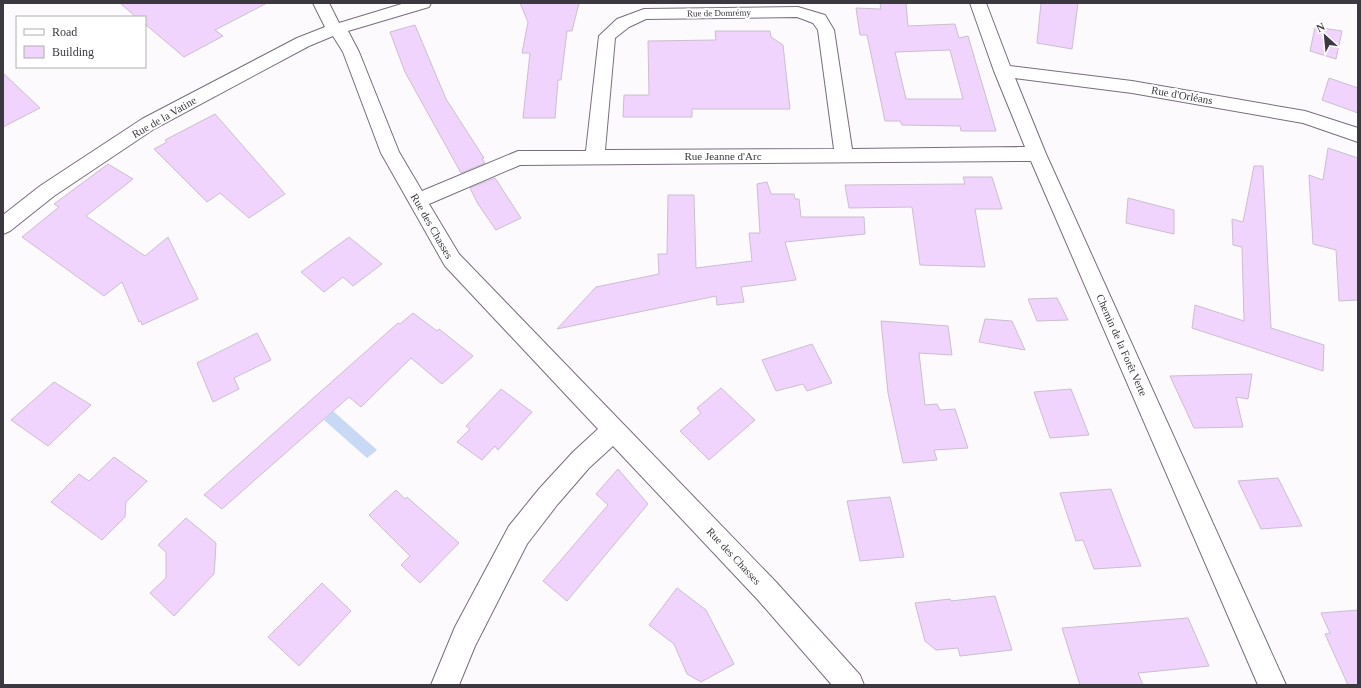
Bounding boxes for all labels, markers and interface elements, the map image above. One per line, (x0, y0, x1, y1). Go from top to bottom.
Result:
street label: Rue de Domrémy (687, 7, 752, 19)
legend (16, 16, 146, 68)
north arrow (1305, 16, 1345, 56)
text: N (1314, 20, 1327, 34)
text: Road (52, 25, 77, 39)
text: Building (52, 45, 94, 59)
street label: Rue d'Orléans (1150, 84, 1214, 106)
street label: Rue de la Vatine (130, 94, 198, 140)
street label: Rue Jeanne d'Arc (684, 150, 762, 162)
street label: Rue des Chasses (408, 191, 456, 261)
street label: Chemin de la Forêt Verte (1094, 292, 1150, 398)
street label: Rue des Chasses (705, 525, 763, 587)

